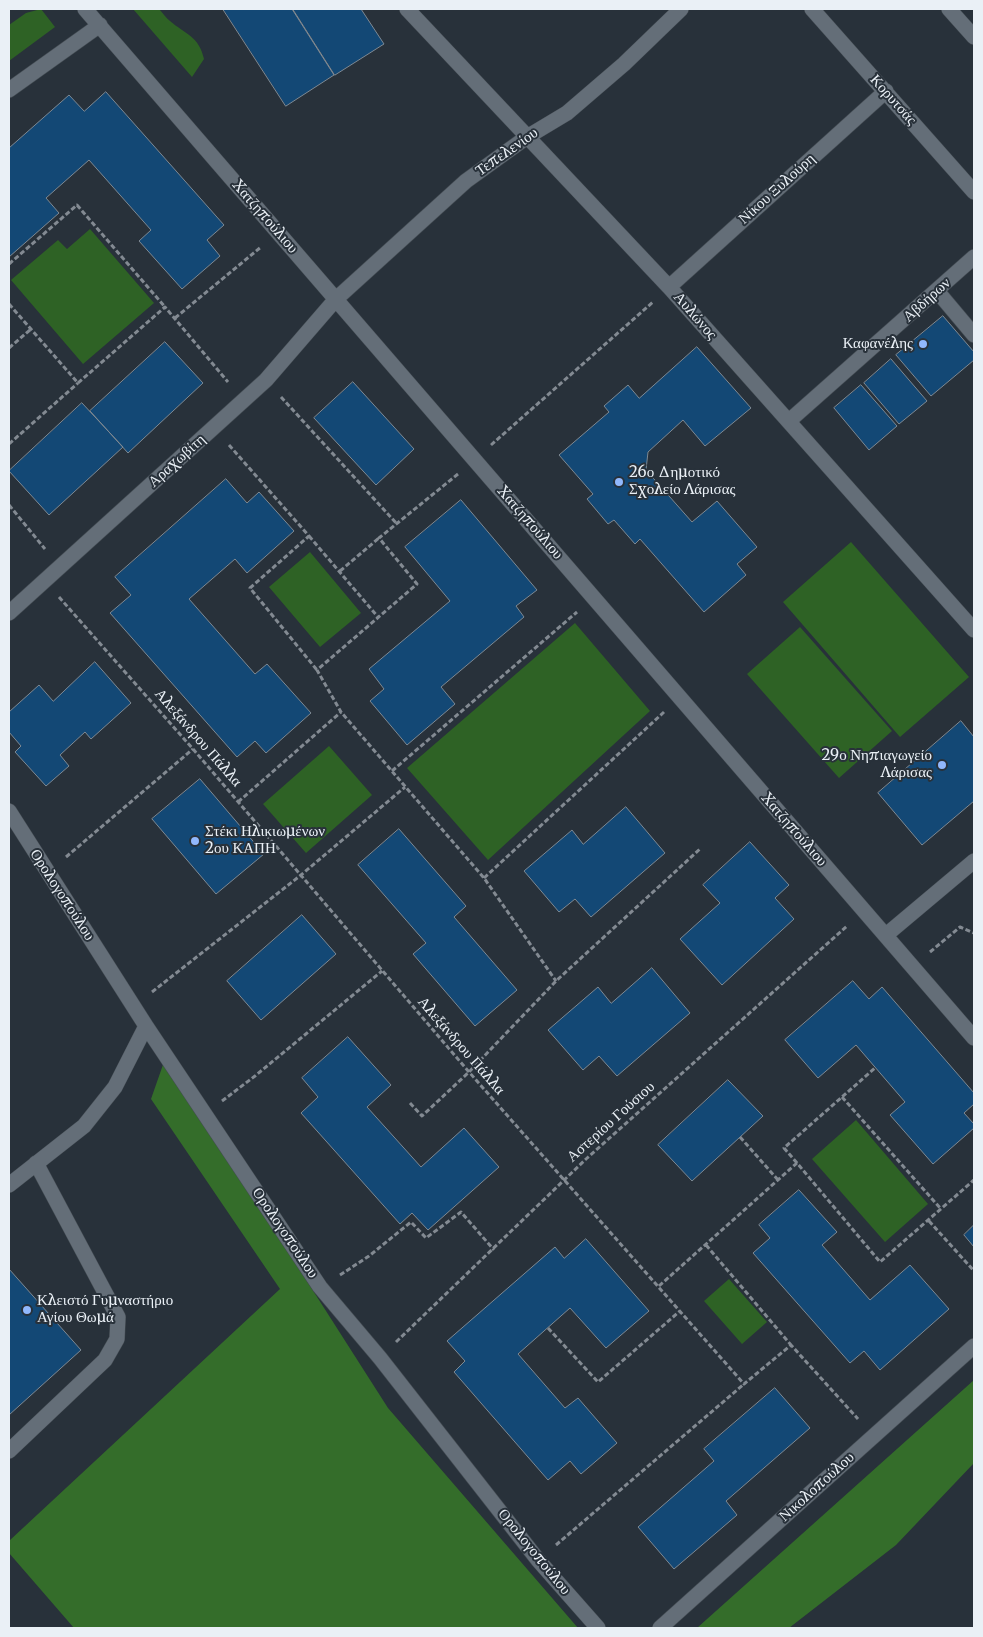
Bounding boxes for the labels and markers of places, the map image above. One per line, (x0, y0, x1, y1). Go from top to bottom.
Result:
place label: Καφανέλης (843, 335, 913, 353)
marker: Καφανέλης (917, 338, 929, 350)
place label: 26ο Δημοτικό Σχολείο Λάρισας (629, 464, 735, 499)
marker: 26ο Δημοτικό Σχολείο Λάρισας (613, 476, 625, 488)
place label: 29ο Νηπιαγωγείο Λάρισας (822, 747, 932, 782)
marker: 29ο Νηπιαγωγείο Λάρισας (936, 759, 948, 771)
place label: Στέκι Ηλικιωμένων 2ου ΚΑΠΗ (205, 823, 325, 858)
marker: Στέκι Ηλικιωμένων 2ου ΚΑΠΗ (189, 835, 201, 847)
place label: Κλειστό Γυμναστήριο Αγίου Θωμά (37, 1292, 173, 1327)
marker: Κλειστό Γυμναστήριο Αγίου Θωμά (21, 1304, 33, 1316)

